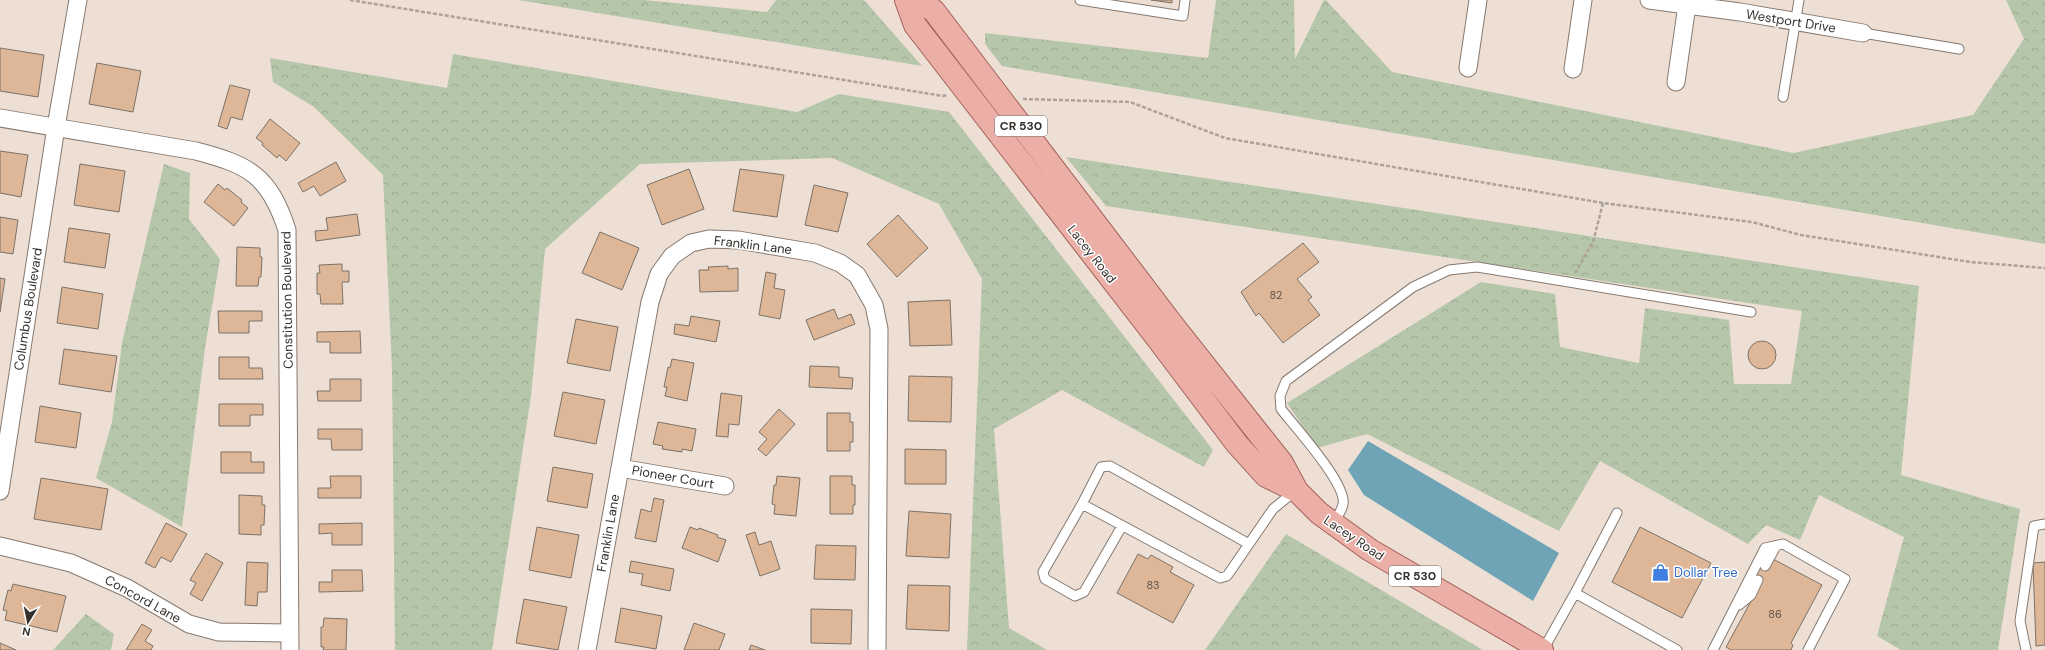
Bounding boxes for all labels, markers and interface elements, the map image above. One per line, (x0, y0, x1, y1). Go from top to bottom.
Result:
street label: Westport Drive (1745, 6, 1837, 36)
road number: CR 530 (995, 116, 1047, 136)
street label: Lacey Road (1064, 221, 1120, 287)
street label: Constitution Boulevard (277, 231, 297, 369)
street label: Franklin Lane (713, 232, 793, 258)
street label: Columbus Boulevard (10, 246, 46, 372)
house number: 82 (1270, 288, 1282, 302)
street label: Pioneer Court (631, 461, 715, 493)
street label: Franklin Lane (593, 493, 623, 573)
street label: Lacey Road (1320, 512, 1388, 564)
shop icon: Dollar Tree (1651, 562, 1671, 582)
place label: Dollar Tree (1674, 564, 1738, 581)
road number: CR 530 (1389, 566, 1441, 586)
street label: Concord Lane (102, 571, 184, 627)
house number: 83 (1146, 578, 1160, 592)
north arrow (8, 602, 48, 642)
house number: 86 (1768, 607, 1782, 621)
text: N (21, 624, 31, 639)

